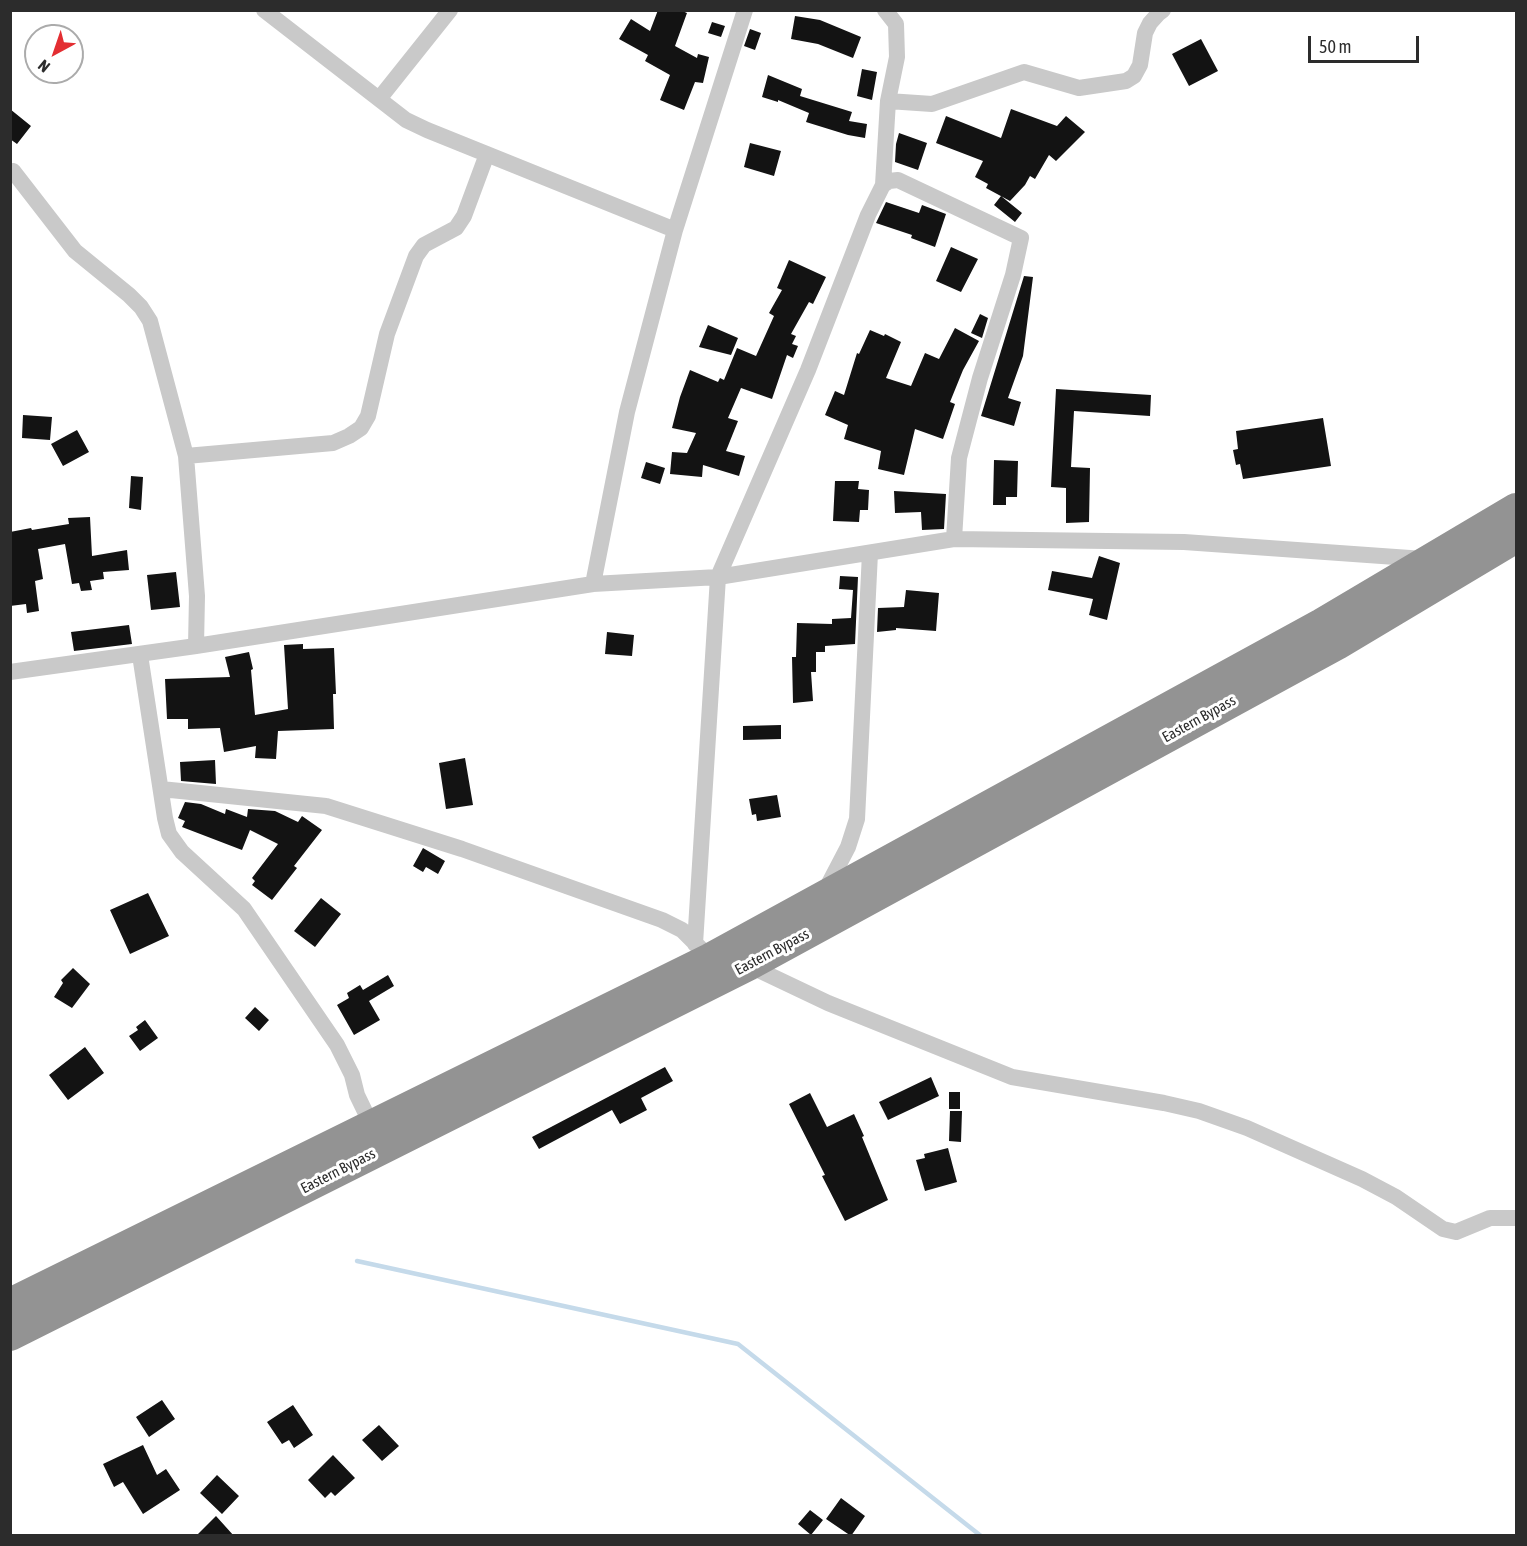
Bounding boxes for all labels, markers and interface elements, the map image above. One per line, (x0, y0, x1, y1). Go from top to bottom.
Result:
north arrow (24, 24, 84, 84)
scale bar (1311, 24, 1422, 62)
text: 50 m (1319, 36, 1351, 57)
text: N (34, 56, 53, 76)
street label: Eastern Bypass (1159, 691, 1239, 747)
street label: Eastern Bypass (732, 925, 812, 979)
street label: Eastern Bypass (298, 1145, 378, 1197)

